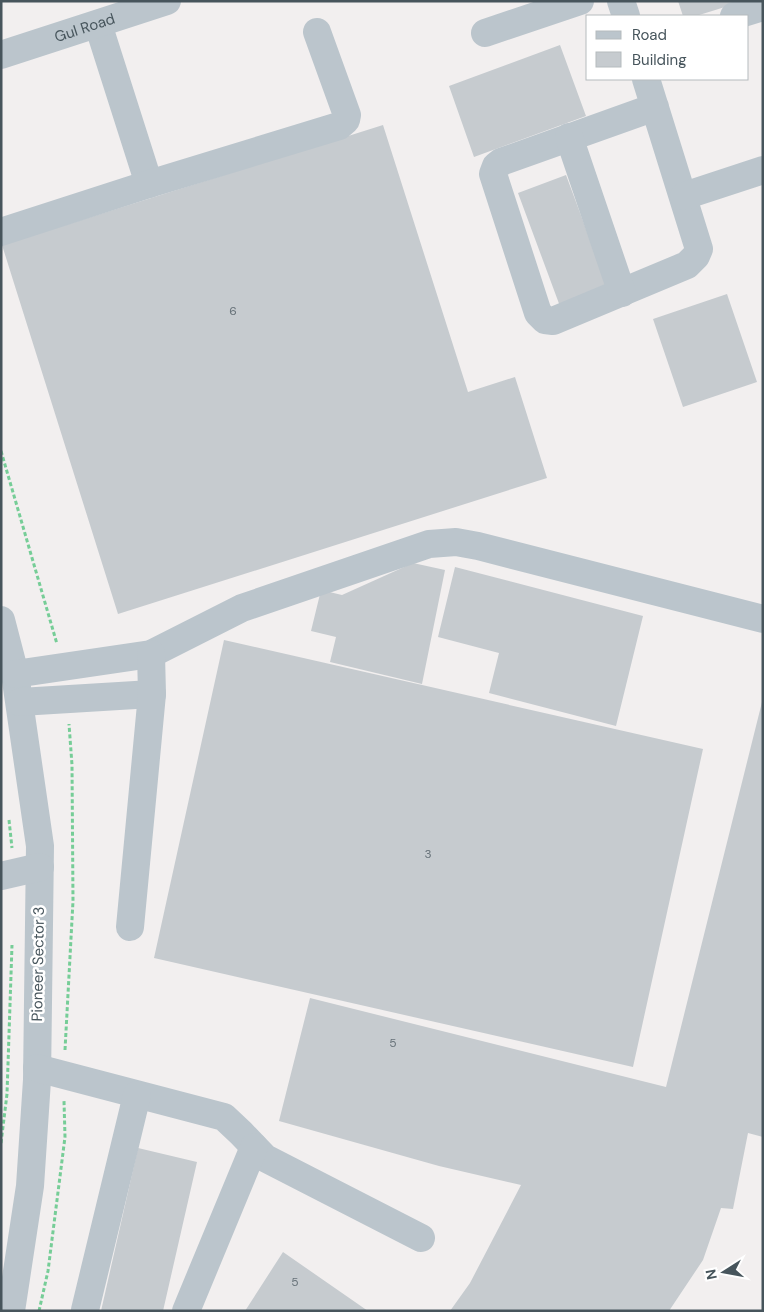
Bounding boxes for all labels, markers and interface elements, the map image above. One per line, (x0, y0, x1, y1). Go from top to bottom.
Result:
street label: Gul Road (52, 9, 117, 47)
legend (586, 15, 749, 80)
text: Road (632, 25, 667, 45)
text: Building (632, 50, 687, 70)
house number: 6 (229, 303, 237, 319)
house number: 3 (424, 846, 432, 862)
street label: Pioneer Sector 3 (27, 906, 49, 1022)
house number: 5 (389, 1035, 397, 1051)
north arrow (699, 1247, 749, 1297)
text: N (701, 1268, 721, 1281)
house number: 5 (291, 1274, 299, 1290)

